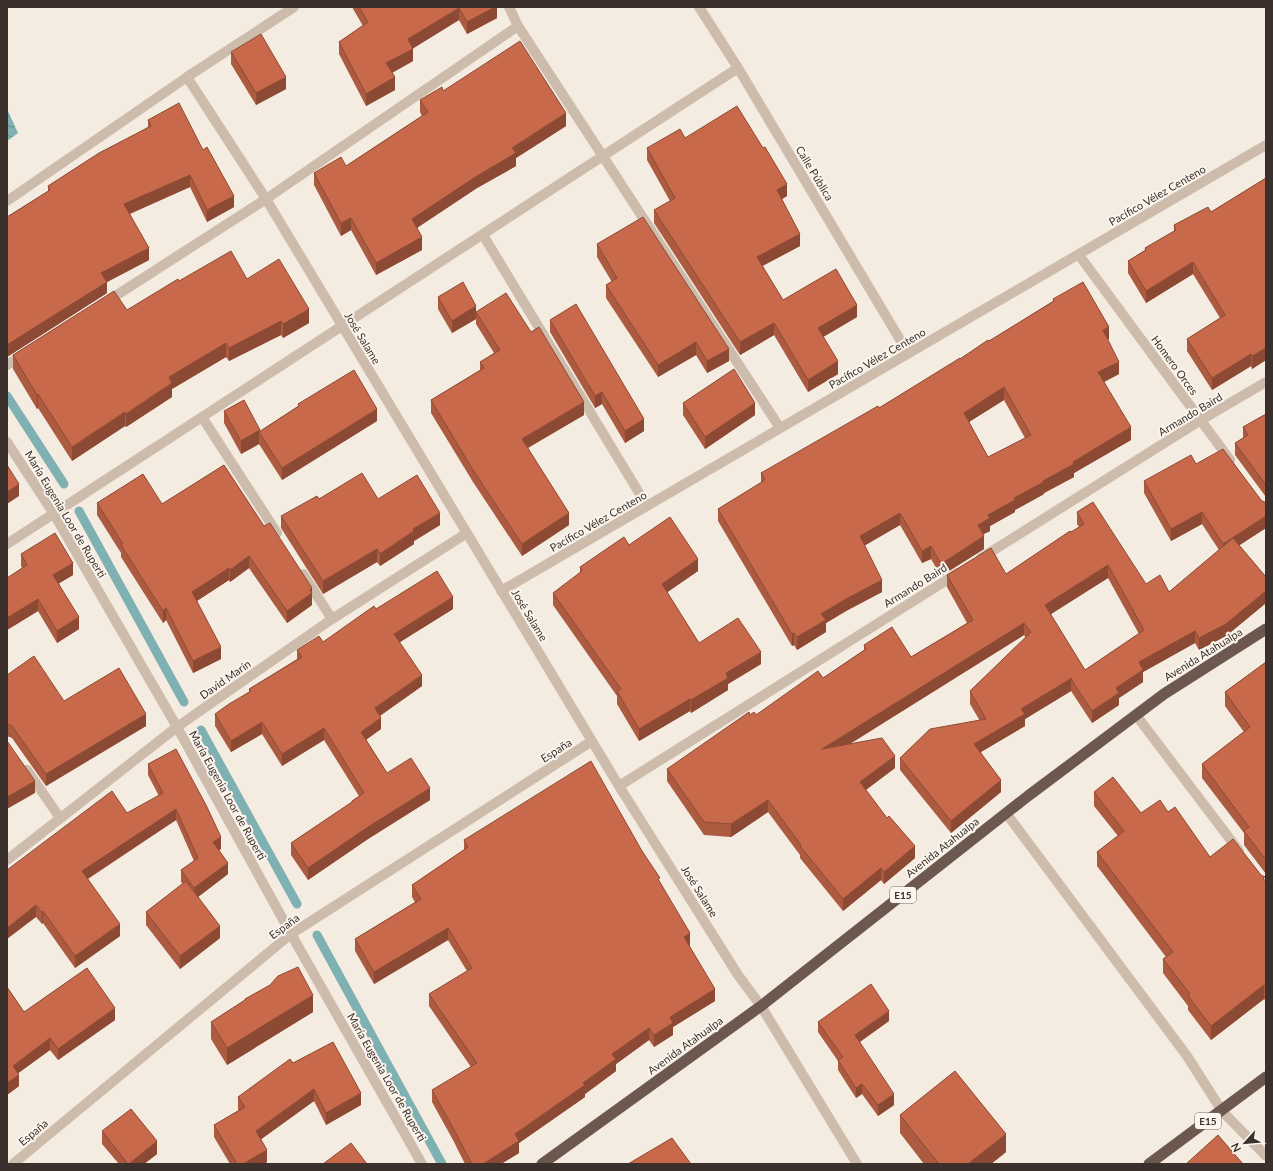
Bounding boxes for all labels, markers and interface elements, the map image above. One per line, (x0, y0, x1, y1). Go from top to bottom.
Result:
street label: Calle Pública (794, 143, 836, 203)
street label: Pacífico Vélez Centeno (1106, 162, 1208, 228)
street label: José Salame (342, 310, 384, 367)
street label: Pacífico Vélez Centeno (826, 325, 928, 391)
street label: Homero Orces (1149, 333, 1201, 397)
street label: Armando Baird (1156, 390, 1224, 438)
street label: María Eugenia Loor de Ruperti (23, 448, 109, 580)
street label: Pacífico Vélez Centeno (547, 488, 649, 554)
street label: Armando Baird (881, 560, 949, 610)
street label: José Salame (509, 587, 551, 644)
street label: Avenida Atahualpa (1162, 625, 1244, 683)
street label: David Marín (197, 657, 253, 701)
street label: María Eugenia Loor de Ruperti (187, 728, 269, 862)
street label: España (538, 735, 574, 765)
street label: Avenida Atahualpa (903, 814, 981, 880)
street label: José Salame (679, 863, 721, 919)
road number: E15 (890, 887, 916, 903)
street label: España (266, 911, 302, 941)
street label: María Eugenia Loor de Ruperti (345, 1011, 429, 1144)
street label: Avenida Atahualpa (645, 1013, 725, 1077)
road number: E15 (1195, 1113, 1221, 1129)
street label: España (16, 1116, 50, 1148)
north arrow (1225, 1123, 1265, 1163)
text: N (1228, 1141, 1243, 1154)

